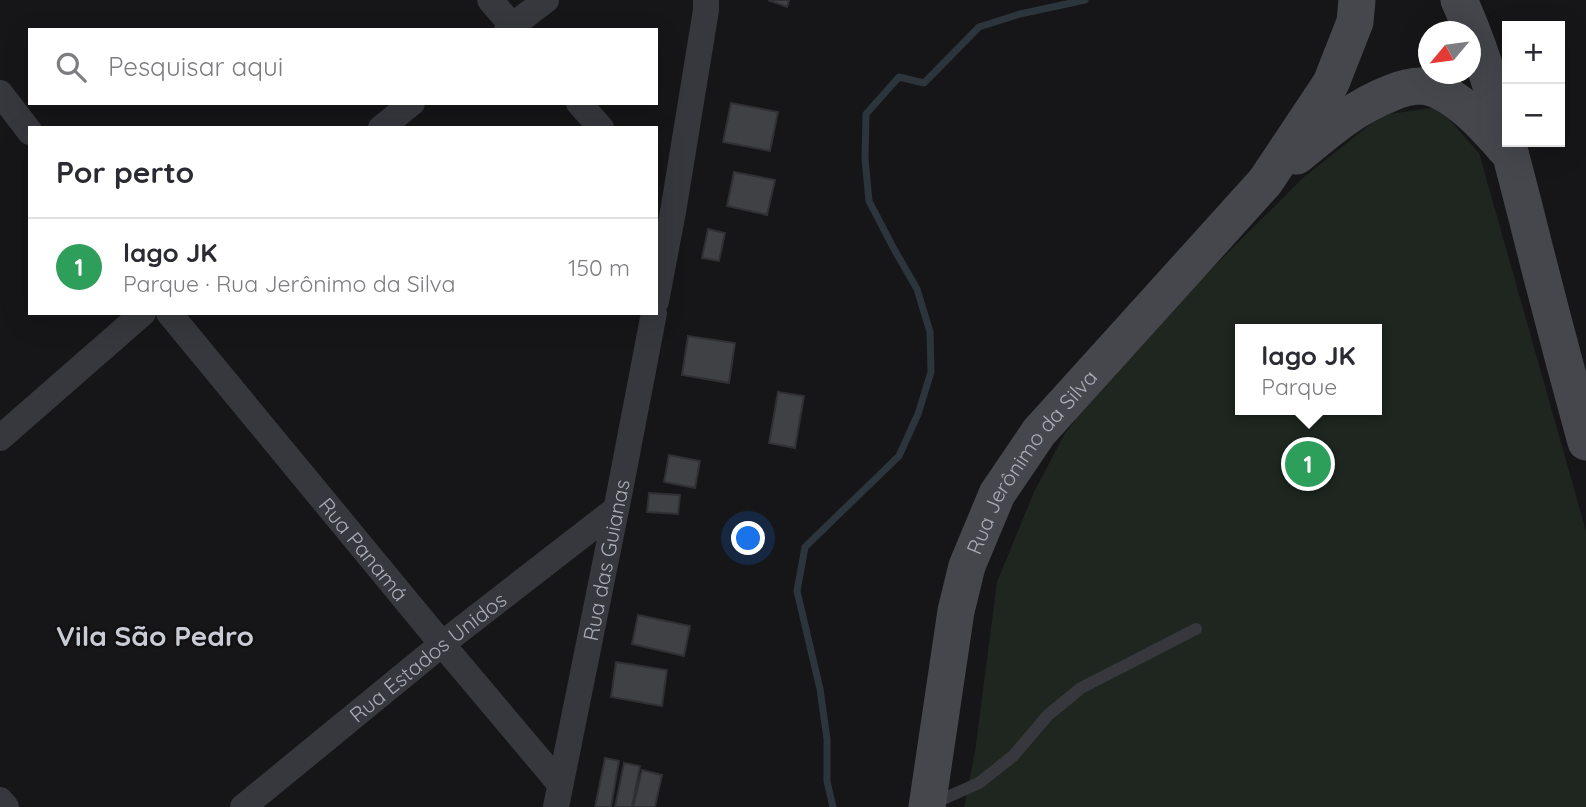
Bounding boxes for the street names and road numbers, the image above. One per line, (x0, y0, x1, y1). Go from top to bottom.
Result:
street label: Rua Jerônimo da Silva (960, 364, 1102, 558)
street label: Rua das Guianas (577, 477, 635, 643)
street label: Rua Panamá (314, 492, 414, 606)
street label: Rua Estados Unidos (344, 586, 511, 728)

